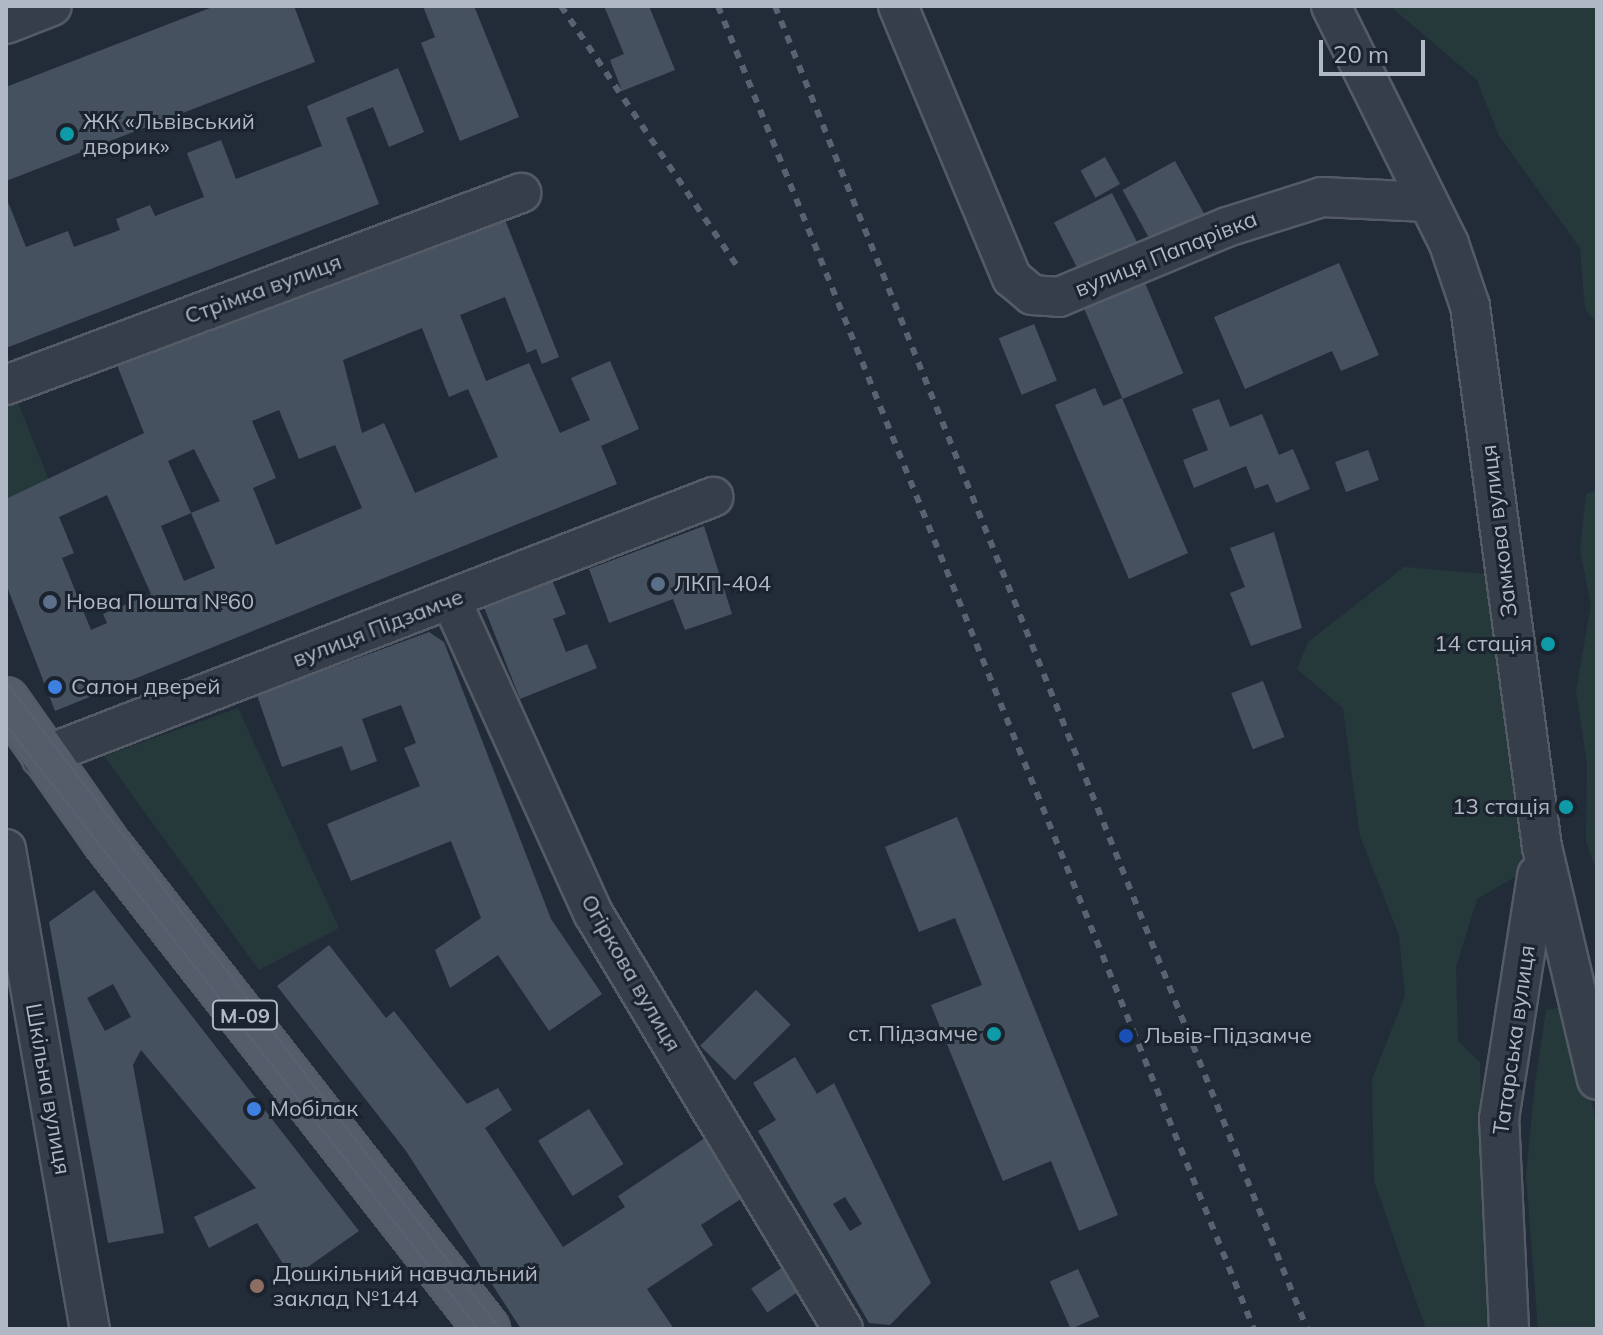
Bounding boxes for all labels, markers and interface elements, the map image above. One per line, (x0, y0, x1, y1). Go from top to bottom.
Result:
scale bar (1323, 24, 1429, 74)
text: 20 m (1333, 39, 1389, 69)
place label: ЖК «Львівський дворик» (83, 108, 255, 160)
marker: ЖК «Львівський дворик» (58, 125, 76, 143)
street label: вулиця Папарівка (1071, 205, 1261, 303)
street label: Стрімка вулиця (181, 248, 345, 330)
street label: Замкова вулиця (1475, 443, 1523, 619)
place label: ЛКП-404 (674, 571, 771, 597)
marker: ЛКП-404 (649, 575, 667, 593)
street label: вулиця Підзамче (289, 583, 467, 673)
place label: Нова Пошта №60 (66, 589, 254, 615)
marker: Нова Пошта №60 (41, 593, 59, 611)
place label: 14 стація (1434, 631, 1532, 657)
marker: 14 стація (1539, 635, 1557, 653)
place label: Салон дверей (71, 674, 220, 700)
marker: Салон дверей (46, 678, 64, 696)
place label: 13 стація (1452, 794, 1550, 820)
marker: 13 стація (1557, 798, 1575, 816)
street label: Огіркова вулиця (575, 890, 687, 1056)
street label: Татарська вулиця (1488, 944, 1540, 1136)
road number: М-09 (211, 999, 279, 1031)
street label: Шкільна вулиця (20, 1001, 76, 1177)
place label: ст. Підзамче (848, 1021, 978, 1047)
place label: Львів-Підзамче (1144, 1023, 1312, 1049)
marker: ст. Підзамче (985, 1025, 1003, 1043)
marker: Львів-Підзамче (1115, 1025, 1137, 1047)
place label: Мобілак (270, 1096, 358, 1122)
marker: Мобілак (245, 1100, 263, 1118)
place label: Дошкільний навчальний заклад №144 (273, 1260, 538, 1312)
marker: Дошкільний навчальний заклад №144 (248, 1277, 266, 1295)

